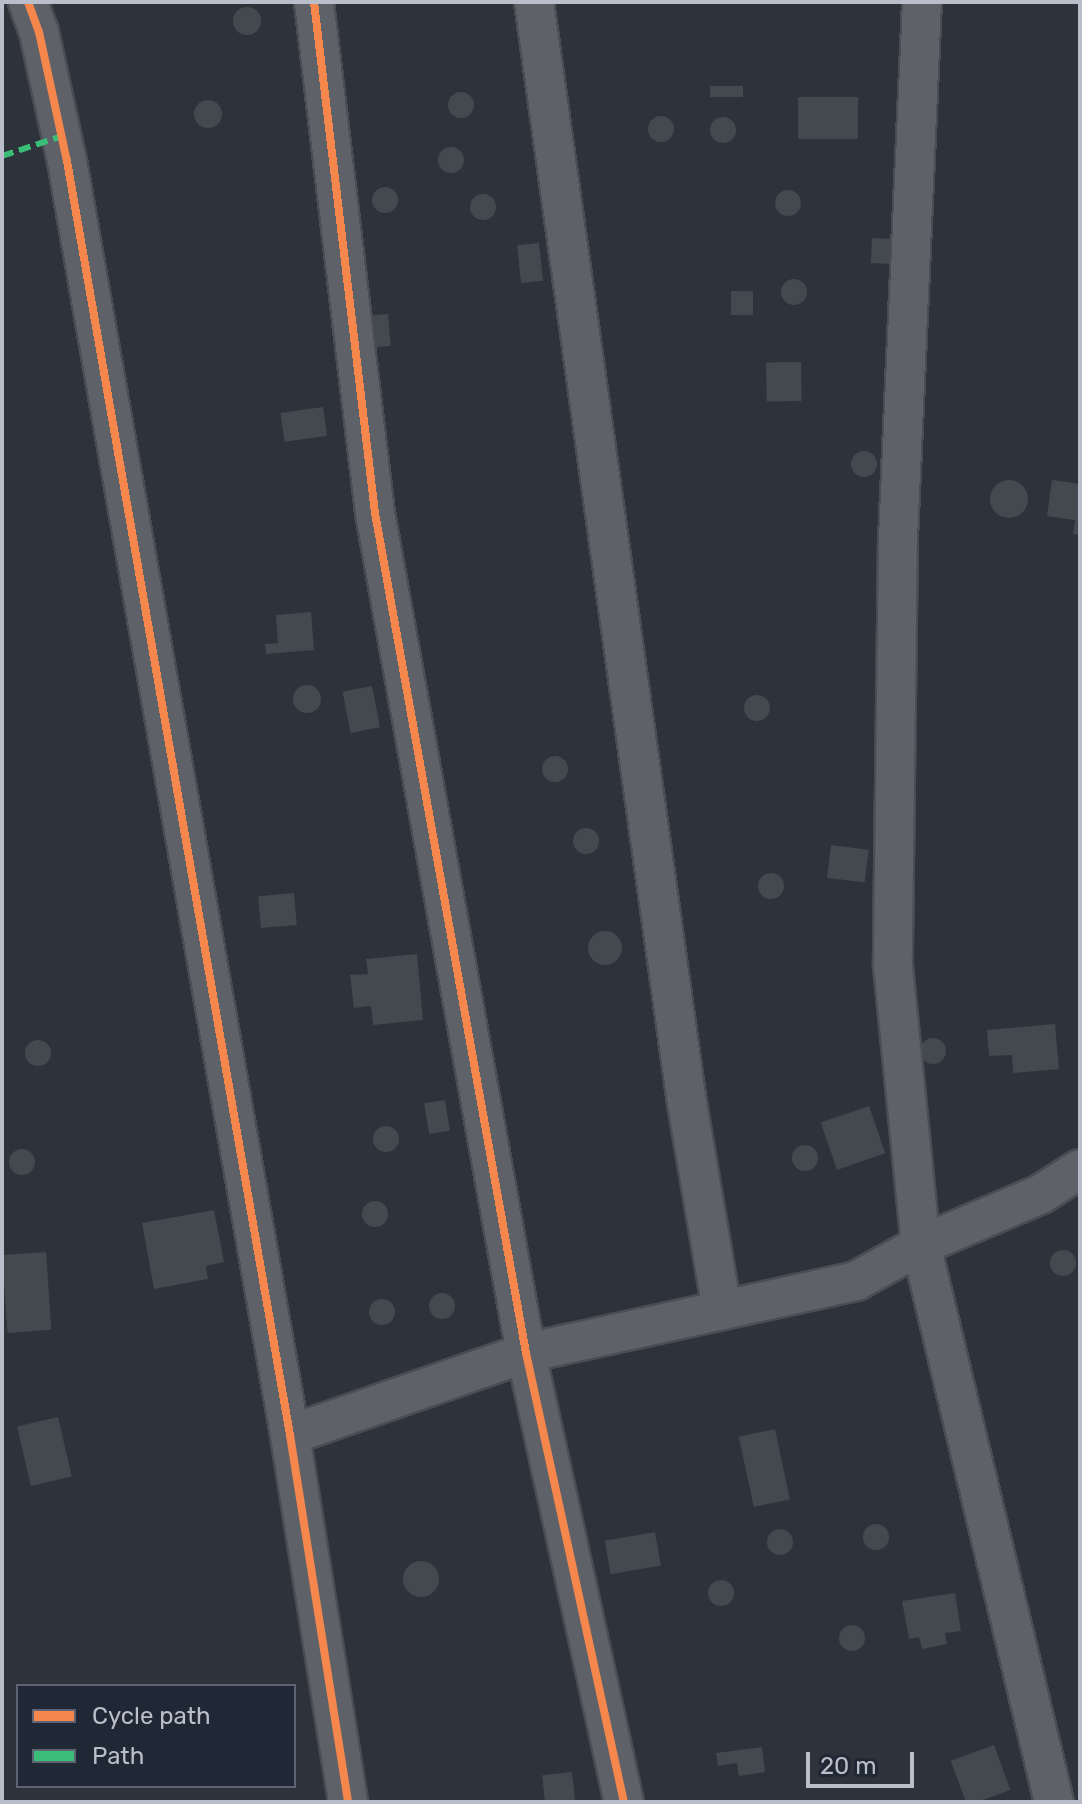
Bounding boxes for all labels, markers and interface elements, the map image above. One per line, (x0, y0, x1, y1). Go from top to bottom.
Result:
legend (16, 1684, 296, 1788)
text: Cycle path (92, 1702, 211, 1730)
scale bar (810, 1736, 918, 1786)
text: Path (92, 1742, 144, 1770)
text: 20 m (820, 1752, 877, 1780)

